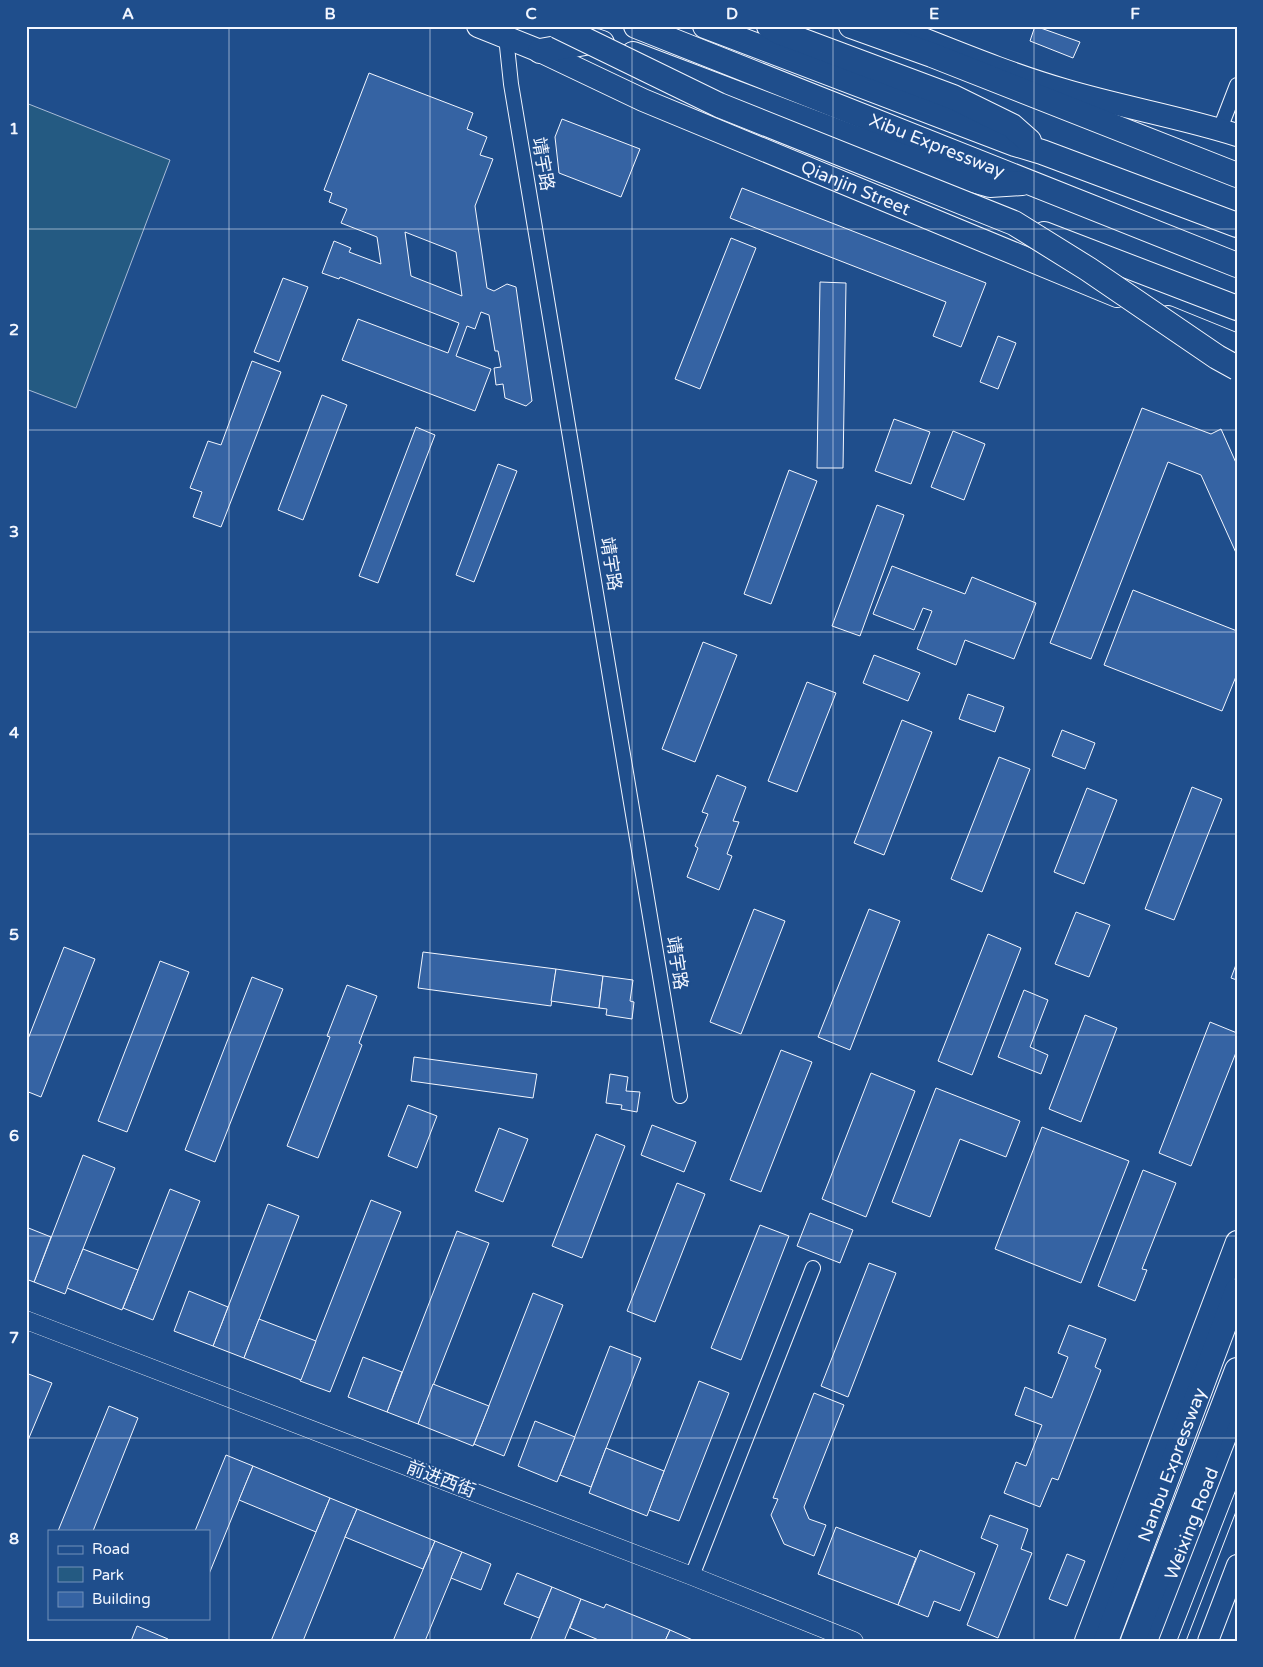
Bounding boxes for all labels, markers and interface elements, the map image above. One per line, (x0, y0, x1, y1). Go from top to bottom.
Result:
text: A (122, 4, 134, 24)
text: B (324, 4, 336, 24)
text: C (525, 4, 537, 24)
text: D (726, 4, 738, 24)
text: E (929, 4, 939, 24)
text: F (1130, 4, 1140, 24)
street label: Xibu Expressway (866, 109, 1008, 183)
text: 1 (9, 119, 19, 139)
street label: 靖宇路 (527, 136, 559, 192)
street label: Qianjin Street (798, 156, 914, 220)
text: 2 (9, 320, 19, 340)
text: 3 (9, 522, 19, 542)
street label: 靖宇路 (596, 536, 626, 592)
text: 4 (9, 723, 19, 743)
text: 5 (9, 925, 19, 945)
street label: 靖宇路 (662, 935, 692, 991)
text: 6 (9, 1126, 19, 1146)
text: 7 (9, 1328, 19, 1348)
street label: Nanbu Expressway (1133, 1384, 1211, 1545)
street label: 前进西街 (403, 1456, 479, 1502)
street label: Weixing Road (1160, 1464, 1223, 1583)
text: 8 (9, 1529, 19, 1549)
legend (48, 1530, 210, 1620)
text: Road (92, 1540, 130, 1558)
text: Park (92, 1566, 124, 1584)
text: Building (92, 1590, 151, 1608)

